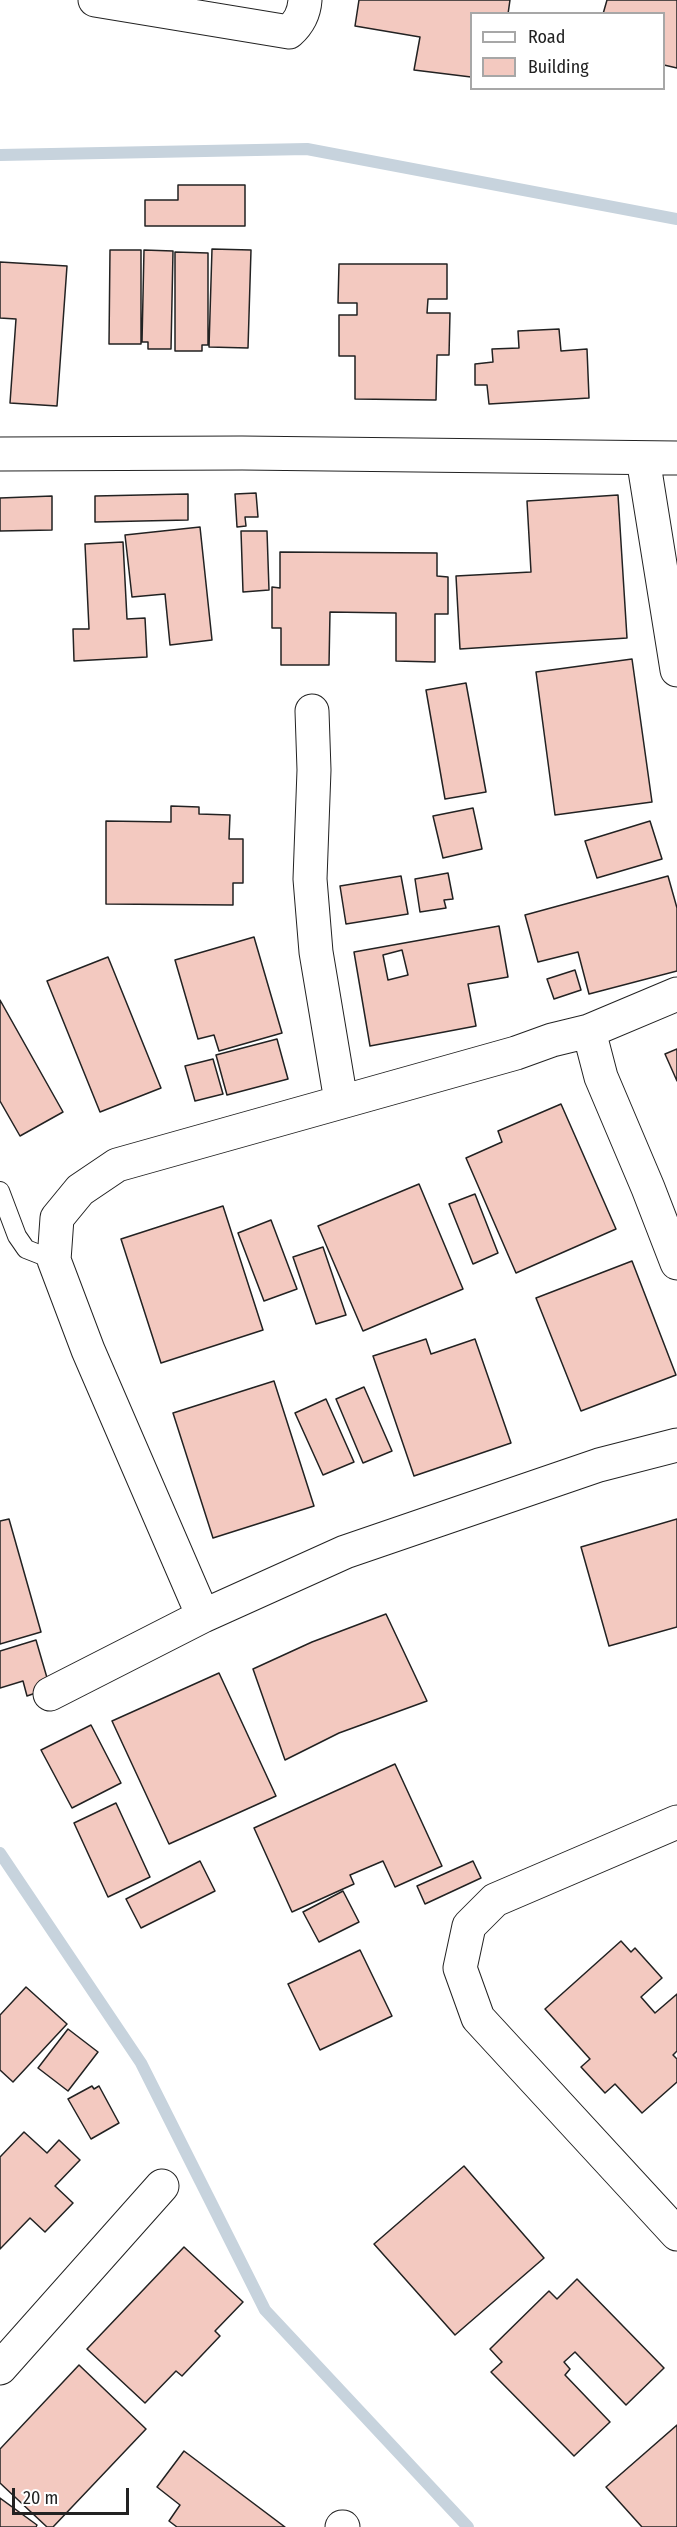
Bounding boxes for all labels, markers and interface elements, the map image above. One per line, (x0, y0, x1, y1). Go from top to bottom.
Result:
legend (470, 12, 665, 90)
text: Road (528, 26, 565, 48)
text: Building (528, 56, 589, 78)
scale bar (15, 2476, 132, 2514)
text: 20 m (23, 2487, 58, 2509)

